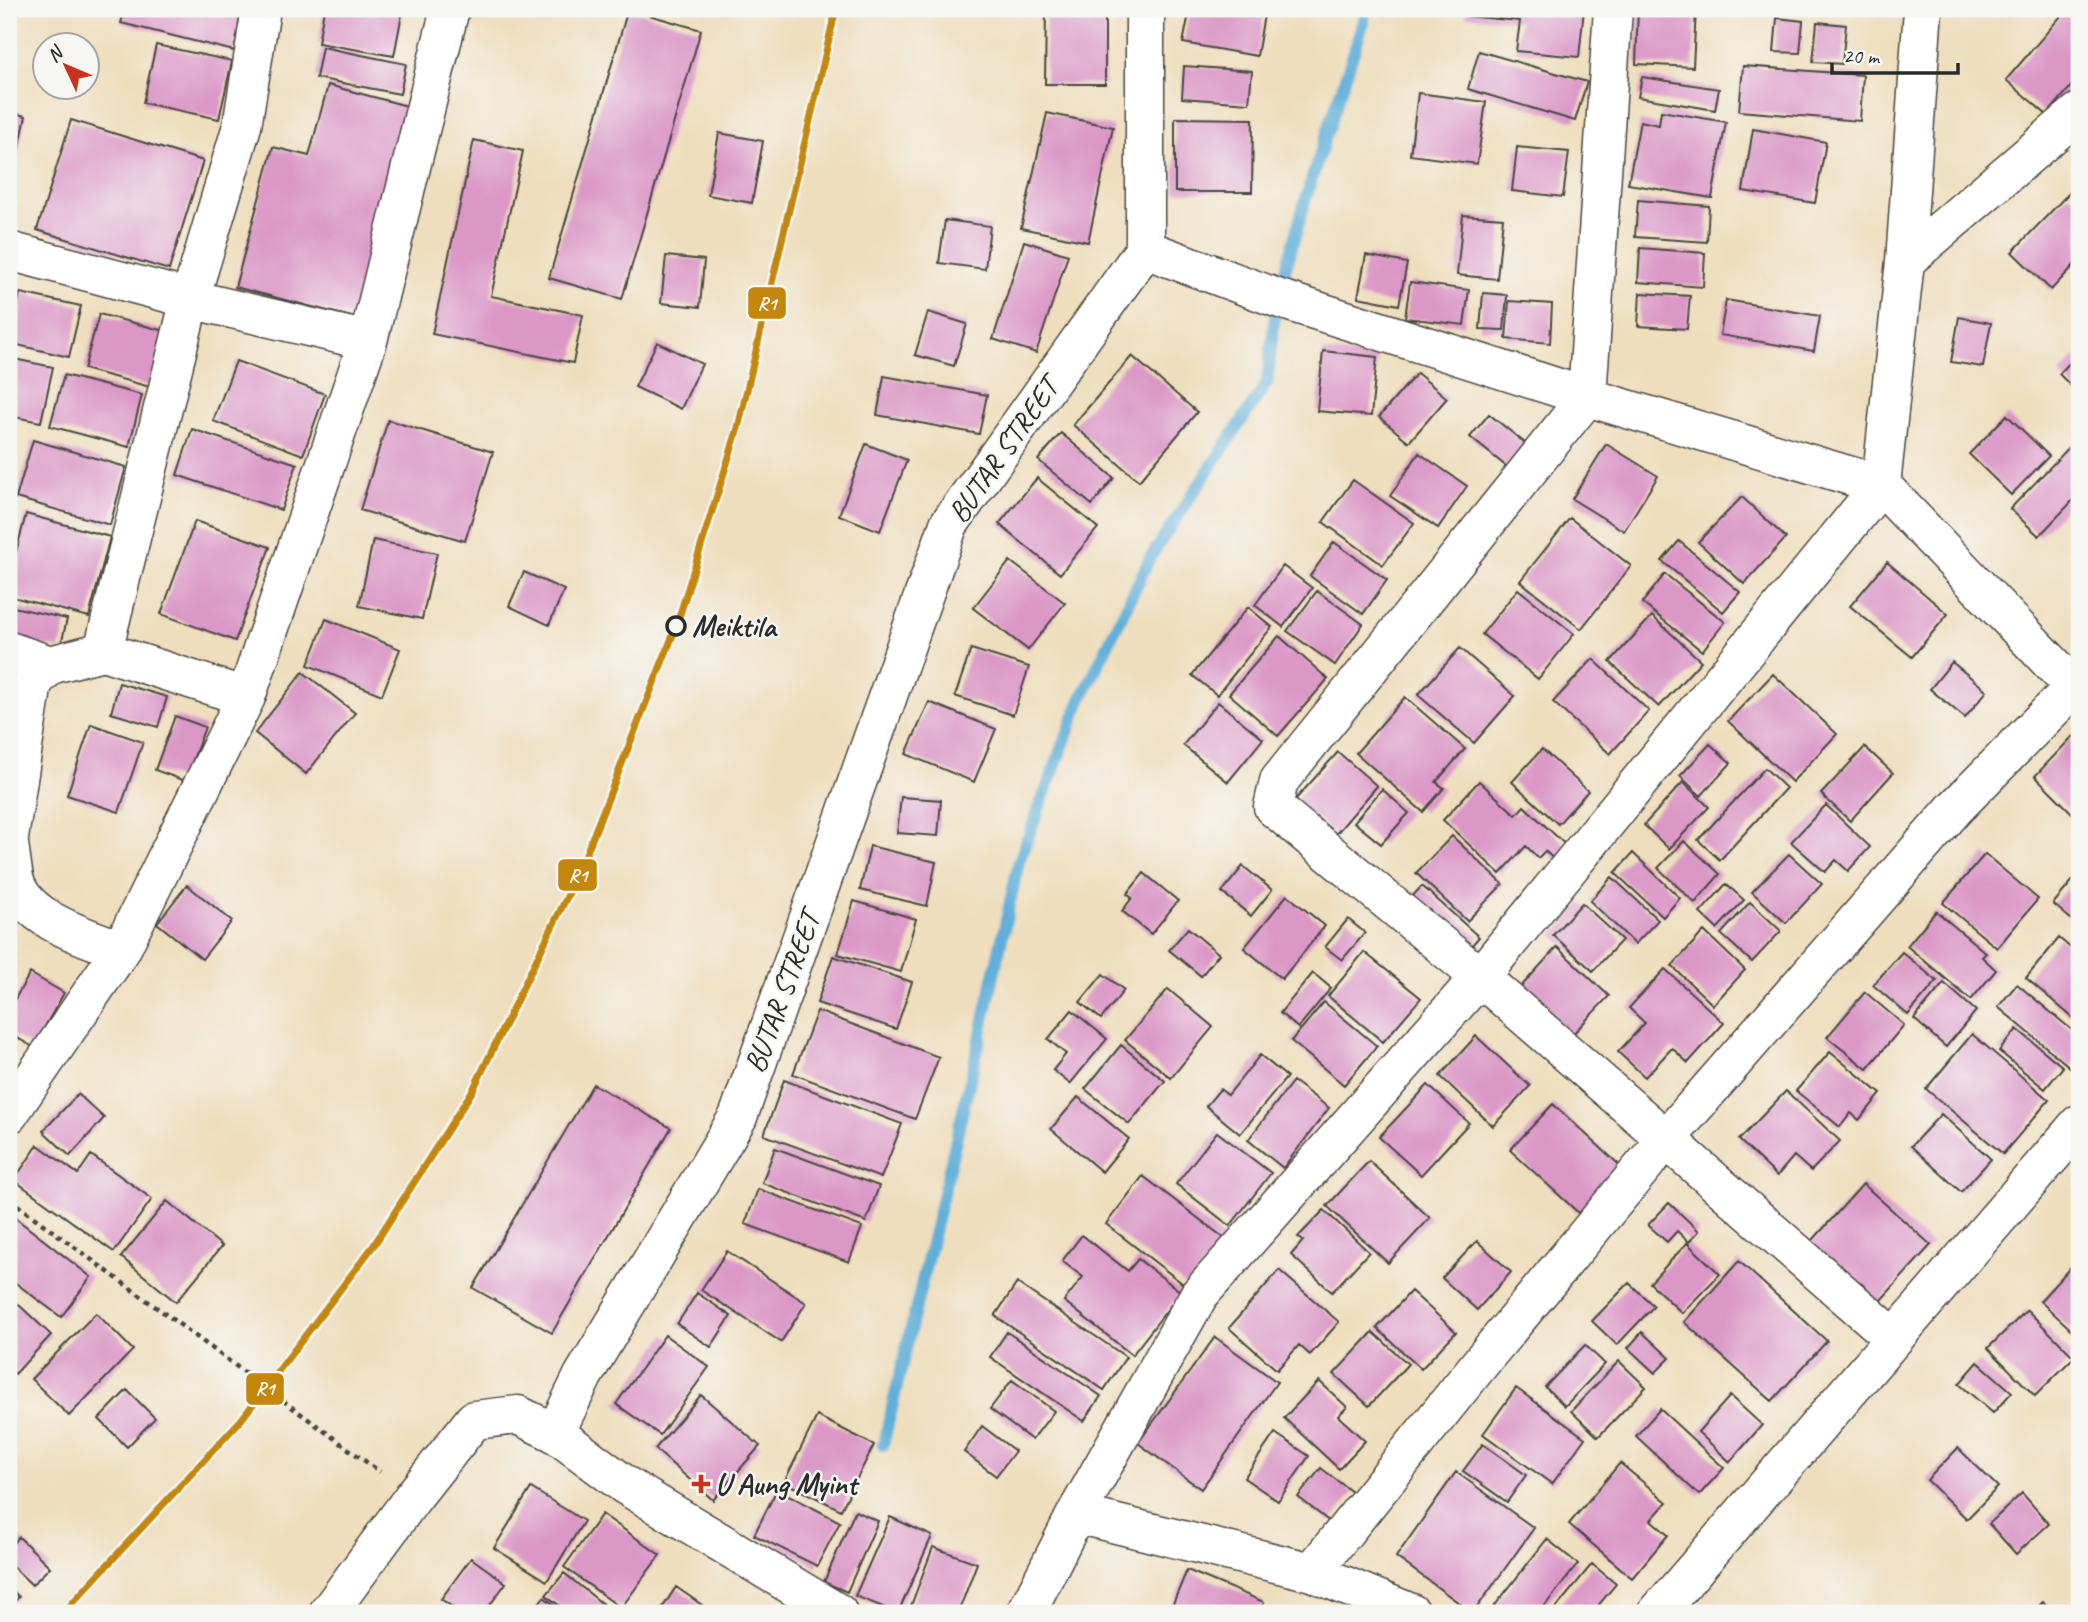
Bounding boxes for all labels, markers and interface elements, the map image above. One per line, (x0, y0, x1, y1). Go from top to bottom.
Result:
north arrow (32, 32, 102, 102)
scale bar (1832, 32, 1958, 76)
text: N (42, 40, 69, 67)
text: 20 m (1843, 43, 1881, 69)
line badge: R1 (747, 286, 787, 320)
text: R1 (758, 292, 779, 316)
street label: BUTAR STREET (939, 365, 1070, 530)
place label: Meiktila (692, 607, 778, 645)
marker: Meiktila (666, 616, 686, 636)
line badge: R1 (557, 858, 598, 892)
text: R1 (569, 864, 590, 888)
street label: BUTAR STREET (735, 901, 831, 1078)
line badge: R1 (245, 1372, 285, 1406)
text: R1 (256, 1377, 277, 1401)
place label: U Aung Myint (715, 1465, 860, 1503)
marker: U Aung Myint (693, 1476, 709, 1492)

